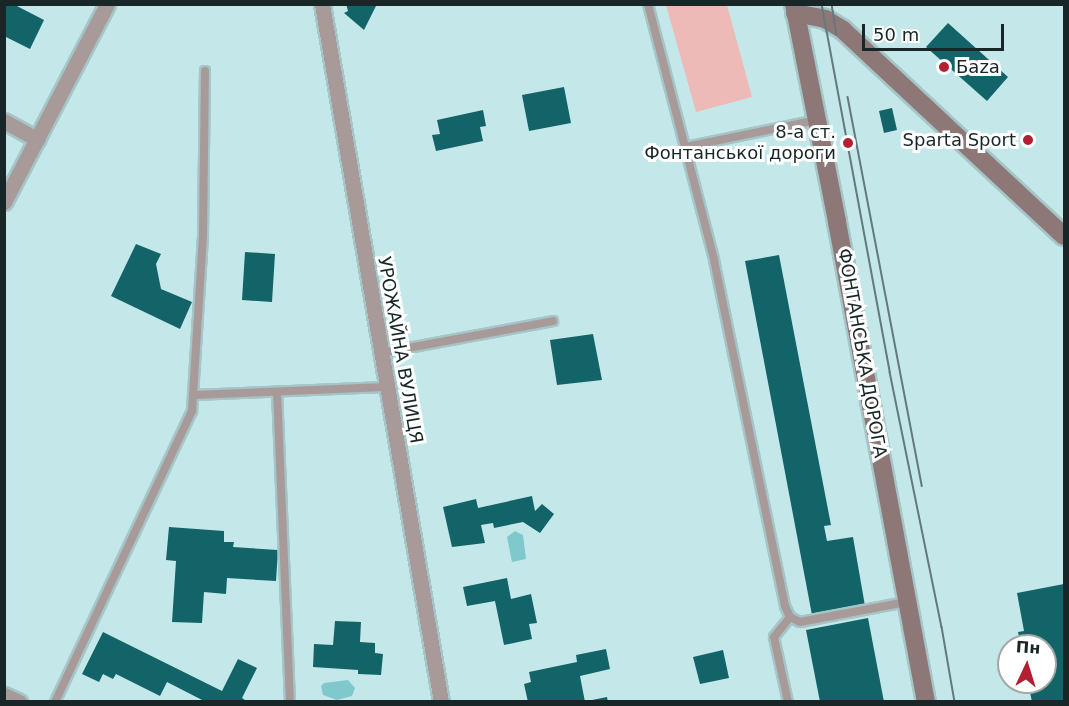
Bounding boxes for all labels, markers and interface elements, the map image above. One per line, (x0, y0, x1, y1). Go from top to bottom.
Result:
scale bar (865, 12, 1008, 50)
text: 50 m (873, 24, 919, 45)
place label: Баzа (956, 56, 1000, 78)
marker: Баzа (937, 60, 951, 74)
place label: 8-а ст. Фонтанської дороги (644, 122, 836, 164)
place label: Sparta Sport (903, 129, 1016, 151)
marker: Sparta Sport (1021, 133, 1035, 147)
marker: 8-а ст. Фонтанської дороги (841, 136, 855, 150)
street label: ФОНТАНСЬКА ДОРОГА (833, 247, 891, 459)
street label: УРОЖАЙНА ВУЛИЦЯ (373, 255, 427, 445)
north arrow (997, 634, 1057, 694)
text: Пн (1015, 637, 1041, 658)

